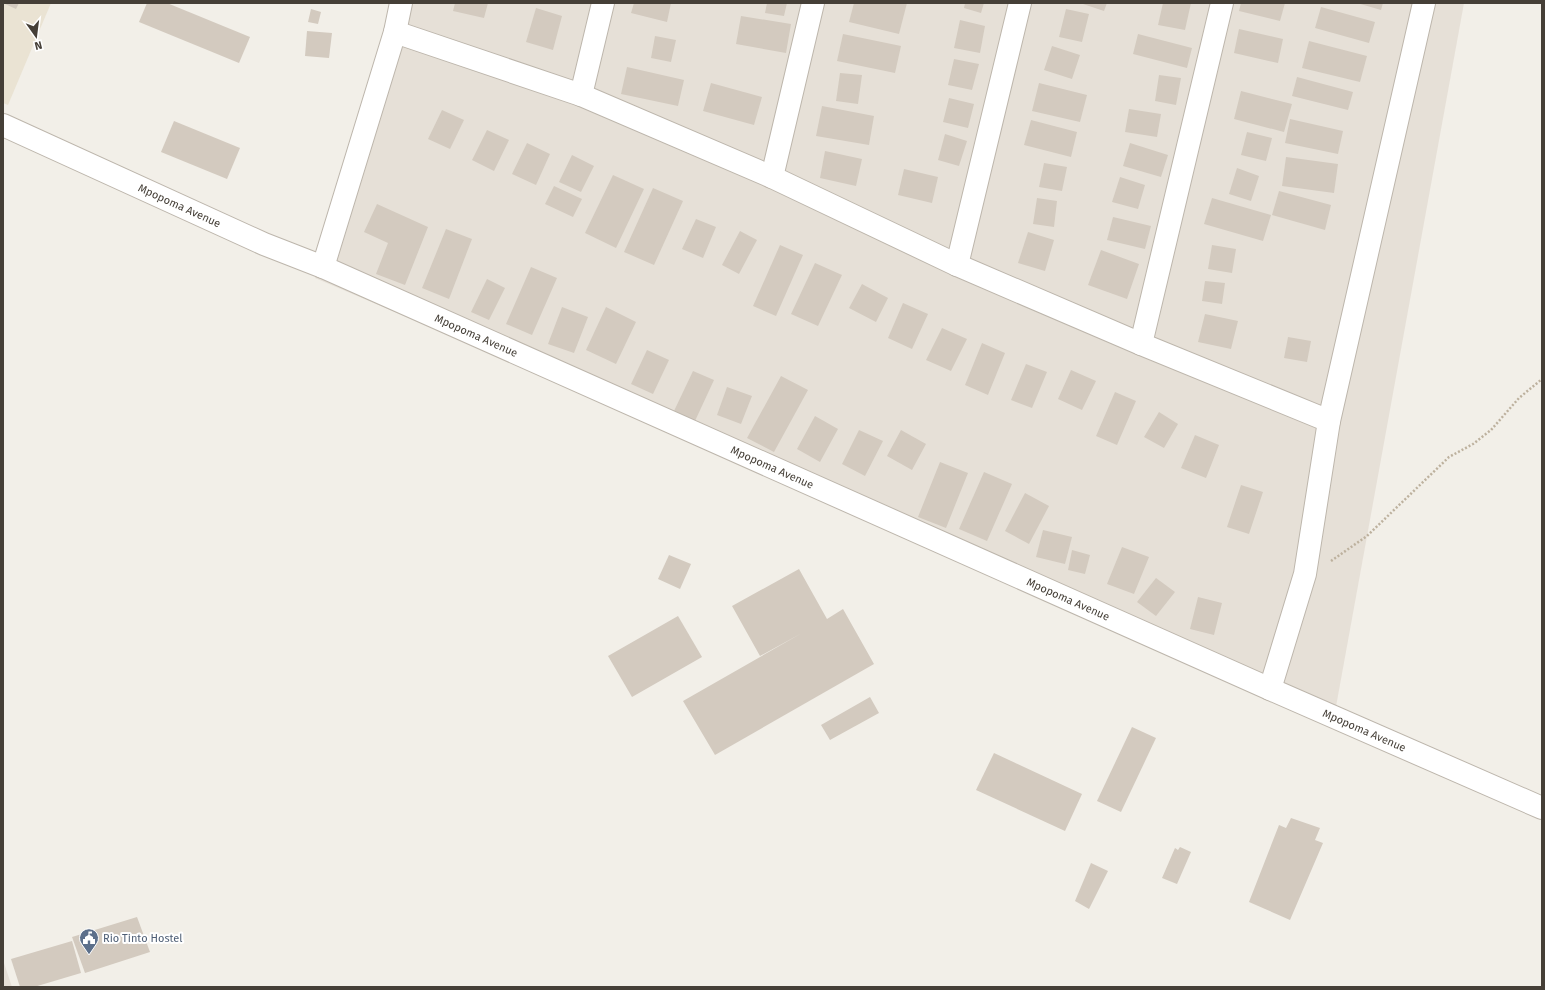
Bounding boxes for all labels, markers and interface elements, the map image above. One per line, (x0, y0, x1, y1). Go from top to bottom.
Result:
north arrow (16, 16, 56, 56)
text: N (33, 38, 43, 52)
street label: Mpopoma Avenue (136, 181, 223, 230)
street label: Mpopoma Avenue (433, 312, 520, 360)
street label: Mpopoma Avenue (729, 444, 816, 492)
street label: Mpopoma Avenue (1024, 575, 1111, 624)
street label: Mpopoma Avenue (1321, 707, 1408, 755)
public building icon: Rio Tinto Hostel (78, 927, 100, 955)
place label: Rio Tinto Hostel (103, 932, 183, 945)

